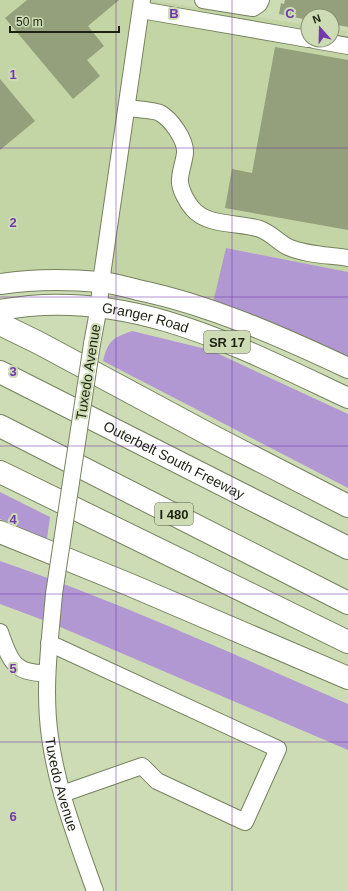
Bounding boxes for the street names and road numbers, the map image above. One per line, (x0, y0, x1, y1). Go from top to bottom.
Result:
street label: Granger Road (101, 299, 191, 336)
street label: Tuxedo Avenue (73, 323, 103, 421)
road number: SR 17 (204, 331, 250, 353)
street label: Outerbelt South Freeway (101, 418, 247, 502)
road number: I 480 (155, 503, 193, 525)
street label: Tuxedo Avenue (42, 736, 81, 834)

